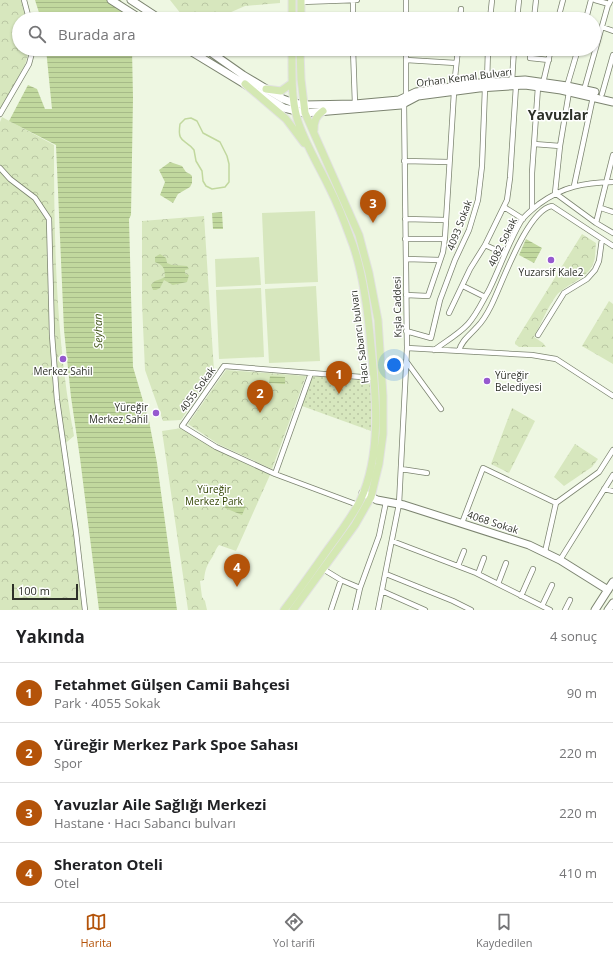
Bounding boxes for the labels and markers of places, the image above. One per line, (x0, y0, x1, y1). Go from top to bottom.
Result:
pin: 3 (360, 190, 386, 223)
marker: Yuzarsif Kale2 (546, 255, 556, 265)
place label: Yuzarsif Kale2 (519, 265, 584, 279)
marker: Merkez Sahil (58, 354, 68, 364)
pin: 1 (326, 361, 352, 394)
place label: Merkez Sahil (33, 364, 93, 378)
place label: Yüreğir Belediyesi (495, 368, 542, 394)
marker: Yüreğir Belediyesi (482, 376, 492, 386)
pin: 2 (247, 380, 273, 413)
place label: Yüreğir Merkez Sahil (89, 400, 148, 426)
marker: Yüreğir Merkez Sahil (151, 408, 161, 418)
pin: 4 (224, 554, 250, 587)

